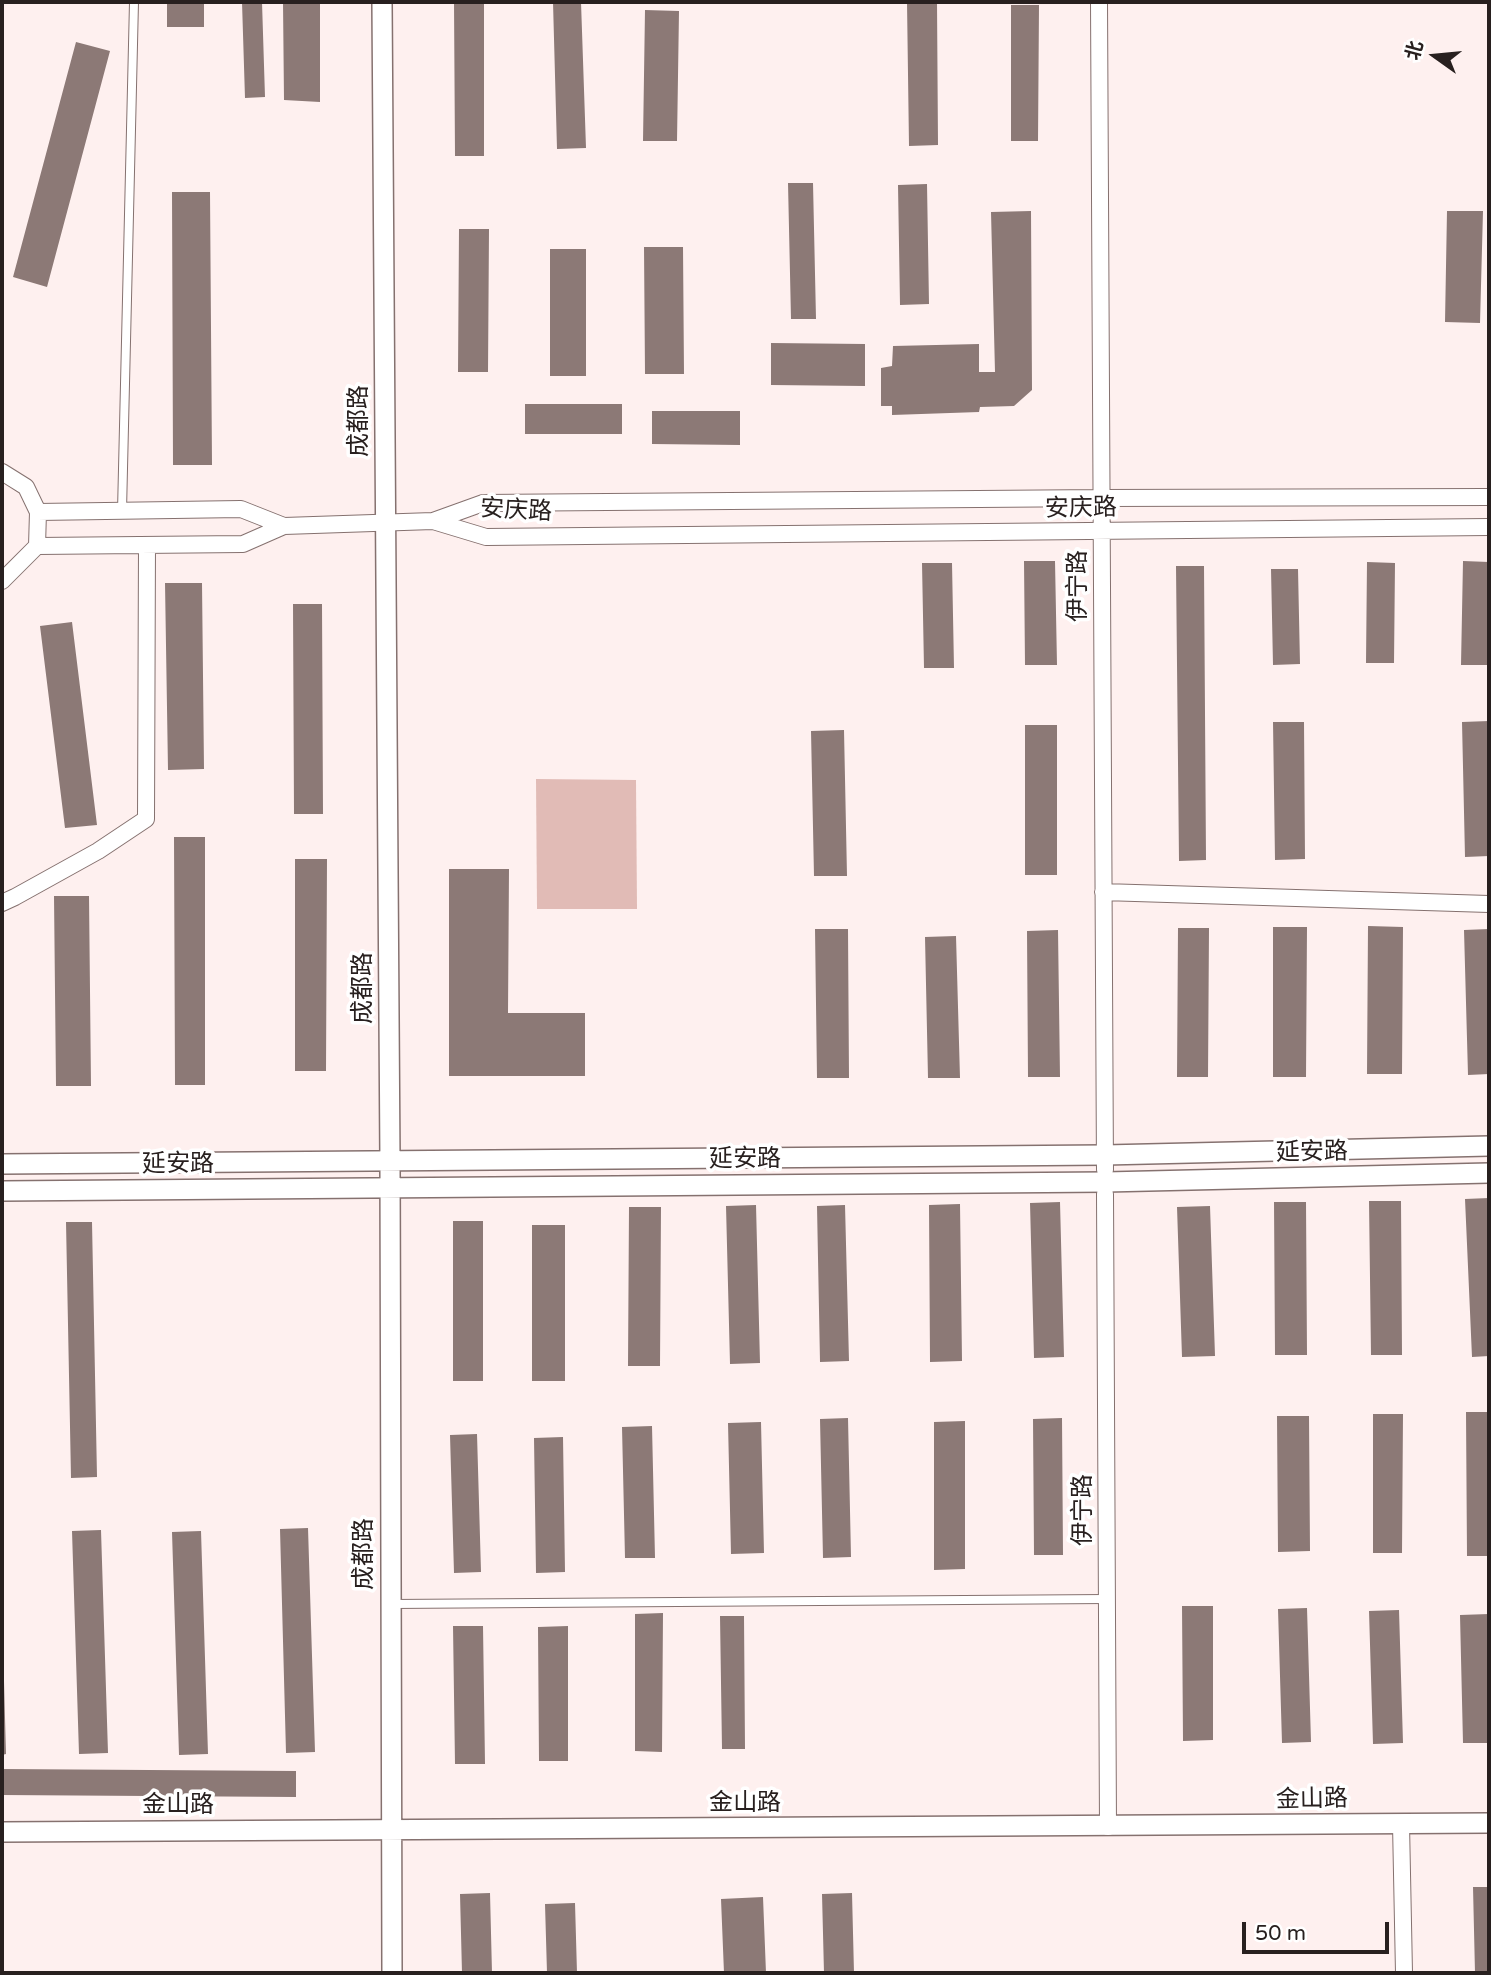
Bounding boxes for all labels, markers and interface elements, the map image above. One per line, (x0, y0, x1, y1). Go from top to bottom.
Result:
north arrow (1400, 21, 1470, 91)
text: 北 (1402, 39, 1428, 63)
street label: 成都路 (346, 385, 374, 457)
street label: 安庆路 (1045, 494, 1117, 524)
street label: 安庆路 (479, 495, 553, 527)
street label: 伊宁路 (1065, 550, 1093, 622)
street label: 成都路 (350, 952, 378, 1024)
street label: 延安路 (1276, 1138, 1348, 1168)
street label: 延安路 (709, 1146, 781, 1174)
street label: 延安路 (142, 1151, 214, 1179)
street label: 伊宁路 (1070, 1474, 1098, 1546)
street label: 成都路 (351, 1518, 379, 1590)
street label: 金山路 (1276, 1785, 1348, 1815)
street label: 金山路 (709, 1790, 781, 1818)
street label: 金山路 (142, 1792, 214, 1820)
scale bar (1246, 1909, 1393, 1953)
text: 50 m (1255, 1921, 1306, 1946)

